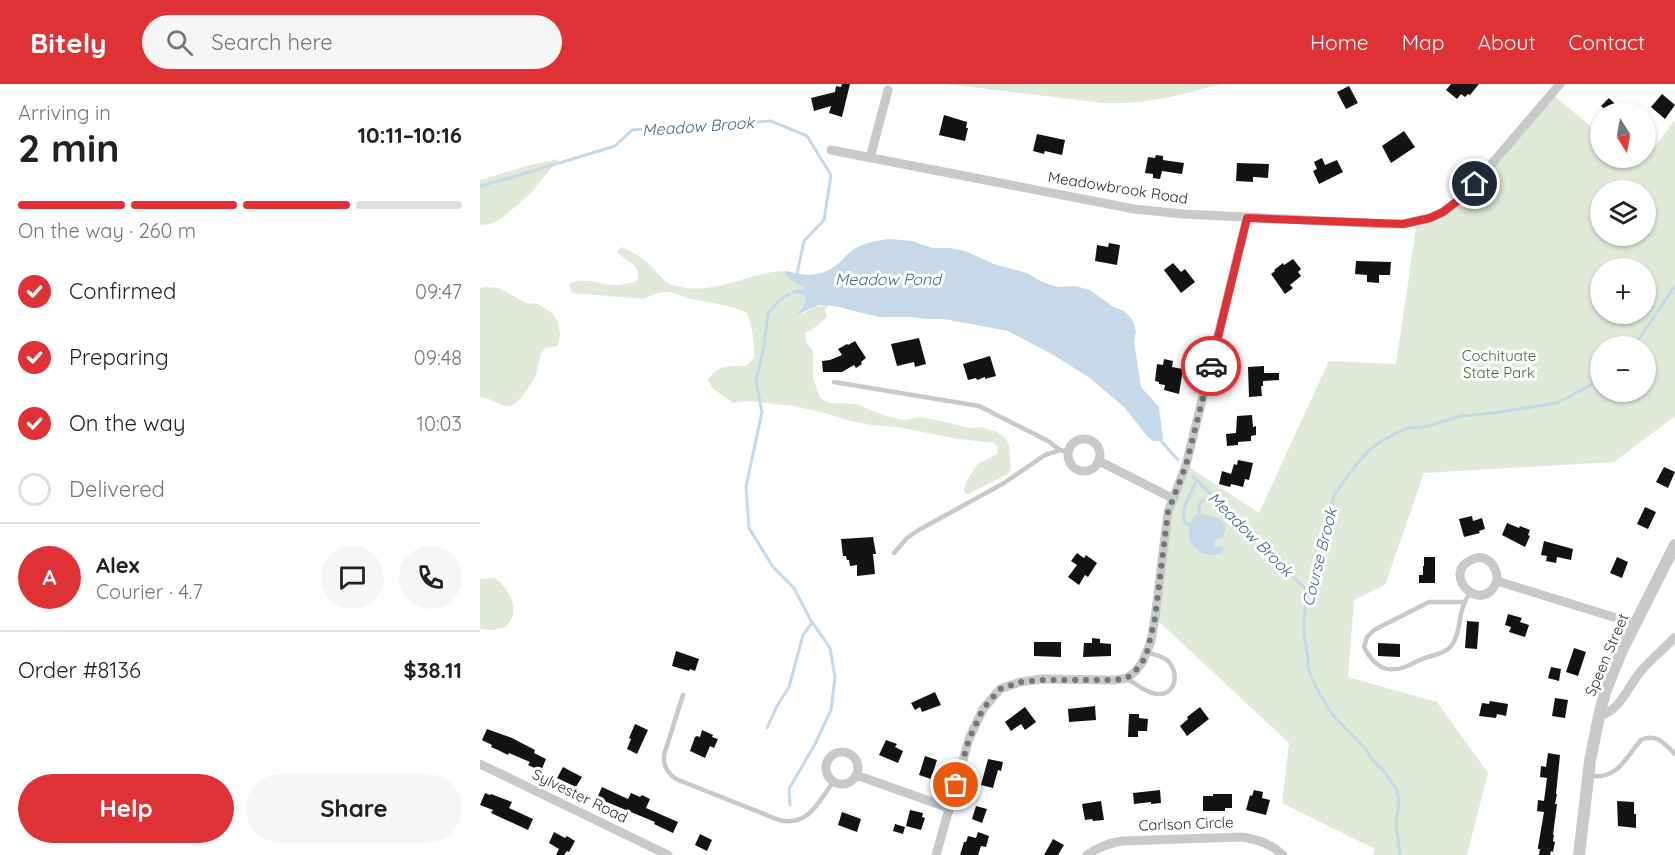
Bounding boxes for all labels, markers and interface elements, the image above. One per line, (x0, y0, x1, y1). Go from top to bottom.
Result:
search box (142, 15, 562, 69)
text: Bitely (30, 25, 106, 60)
icon: search (163, 26, 196, 59)
text: Search here (211, 28, 333, 56)
text: Home (1310, 29, 1369, 55)
text: Map (1402, 29, 1445, 55)
text: About (1478, 29, 1536, 55)
text: Contact (1569, 29, 1645, 55)
text: Arriving in (18, 100, 111, 125)
north arrow (1590, 102, 1656, 168)
map controls (1590, 102, 1656, 402)
water label: Meadow Brook (641, 112, 756, 140)
text: 10:11–10:16 (358, 121, 462, 149)
text: 2 min (18, 123, 120, 172)
pin (1449, 158, 1500, 209)
street label: Meadowbrook Road (1047, 167, 1189, 208)
icon: home (1458, 167, 1491, 200)
button: layers (1590, 180, 1656, 246)
text: On the way · 260 m (18, 218, 196, 243)
button: + (1590, 258, 1656, 324)
water label: Meadow Pond (835, 269, 943, 289)
icon: check (18, 275, 51, 308)
text: Confirmed (69, 277, 176, 305)
text: 09:47 (415, 279, 462, 304)
courier (1181, 336, 1241, 396)
button: − (1590, 336, 1656, 402)
icon: check (18, 341, 51, 374)
text: Preparing (69, 343, 169, 371)
text: 09:48 (414, 345, 462, 370)
park label: Cochituate State Park (1462, 346, 1536, 382)
icon: car (1195, 350, 1228, 383)
icon: check (18, 407, 51, 440)
text: On the way (69, 409, 185, 437)
text: 10:03 (417, 411, 462, 436)
text: Delivered (69, 475, 165, 503)
water label: Meadow Brook (1204, 487, 1299, 582)
water label: Course Brook (1297, 504, 1341, 608)
button: chat (321, 546, 384, 609)
button: phone (399, 546, 462, 609)
text: Alex (96, 551, 139, 579)
text: A (42, 563, 57, 591)
text: Courier · 4.7 (96, 579, 203, 604)
street label: Speen Street (1581, 610, 1633, 699)
text: Order #8136 (18, 656, 141, 684)
text: $38.11 (404, 656, 462, 684)
pin (930, 759, 981, 810)
street label: Sylvester Road (529, 764, 631, 827)
icon: bag (939, 768, 972, 801)
button: Help (18, 774, 234, 843)
button: Share (246, 774, 462, 843)
street label: Carlson Circle (1138, 812, 1234, 835)

